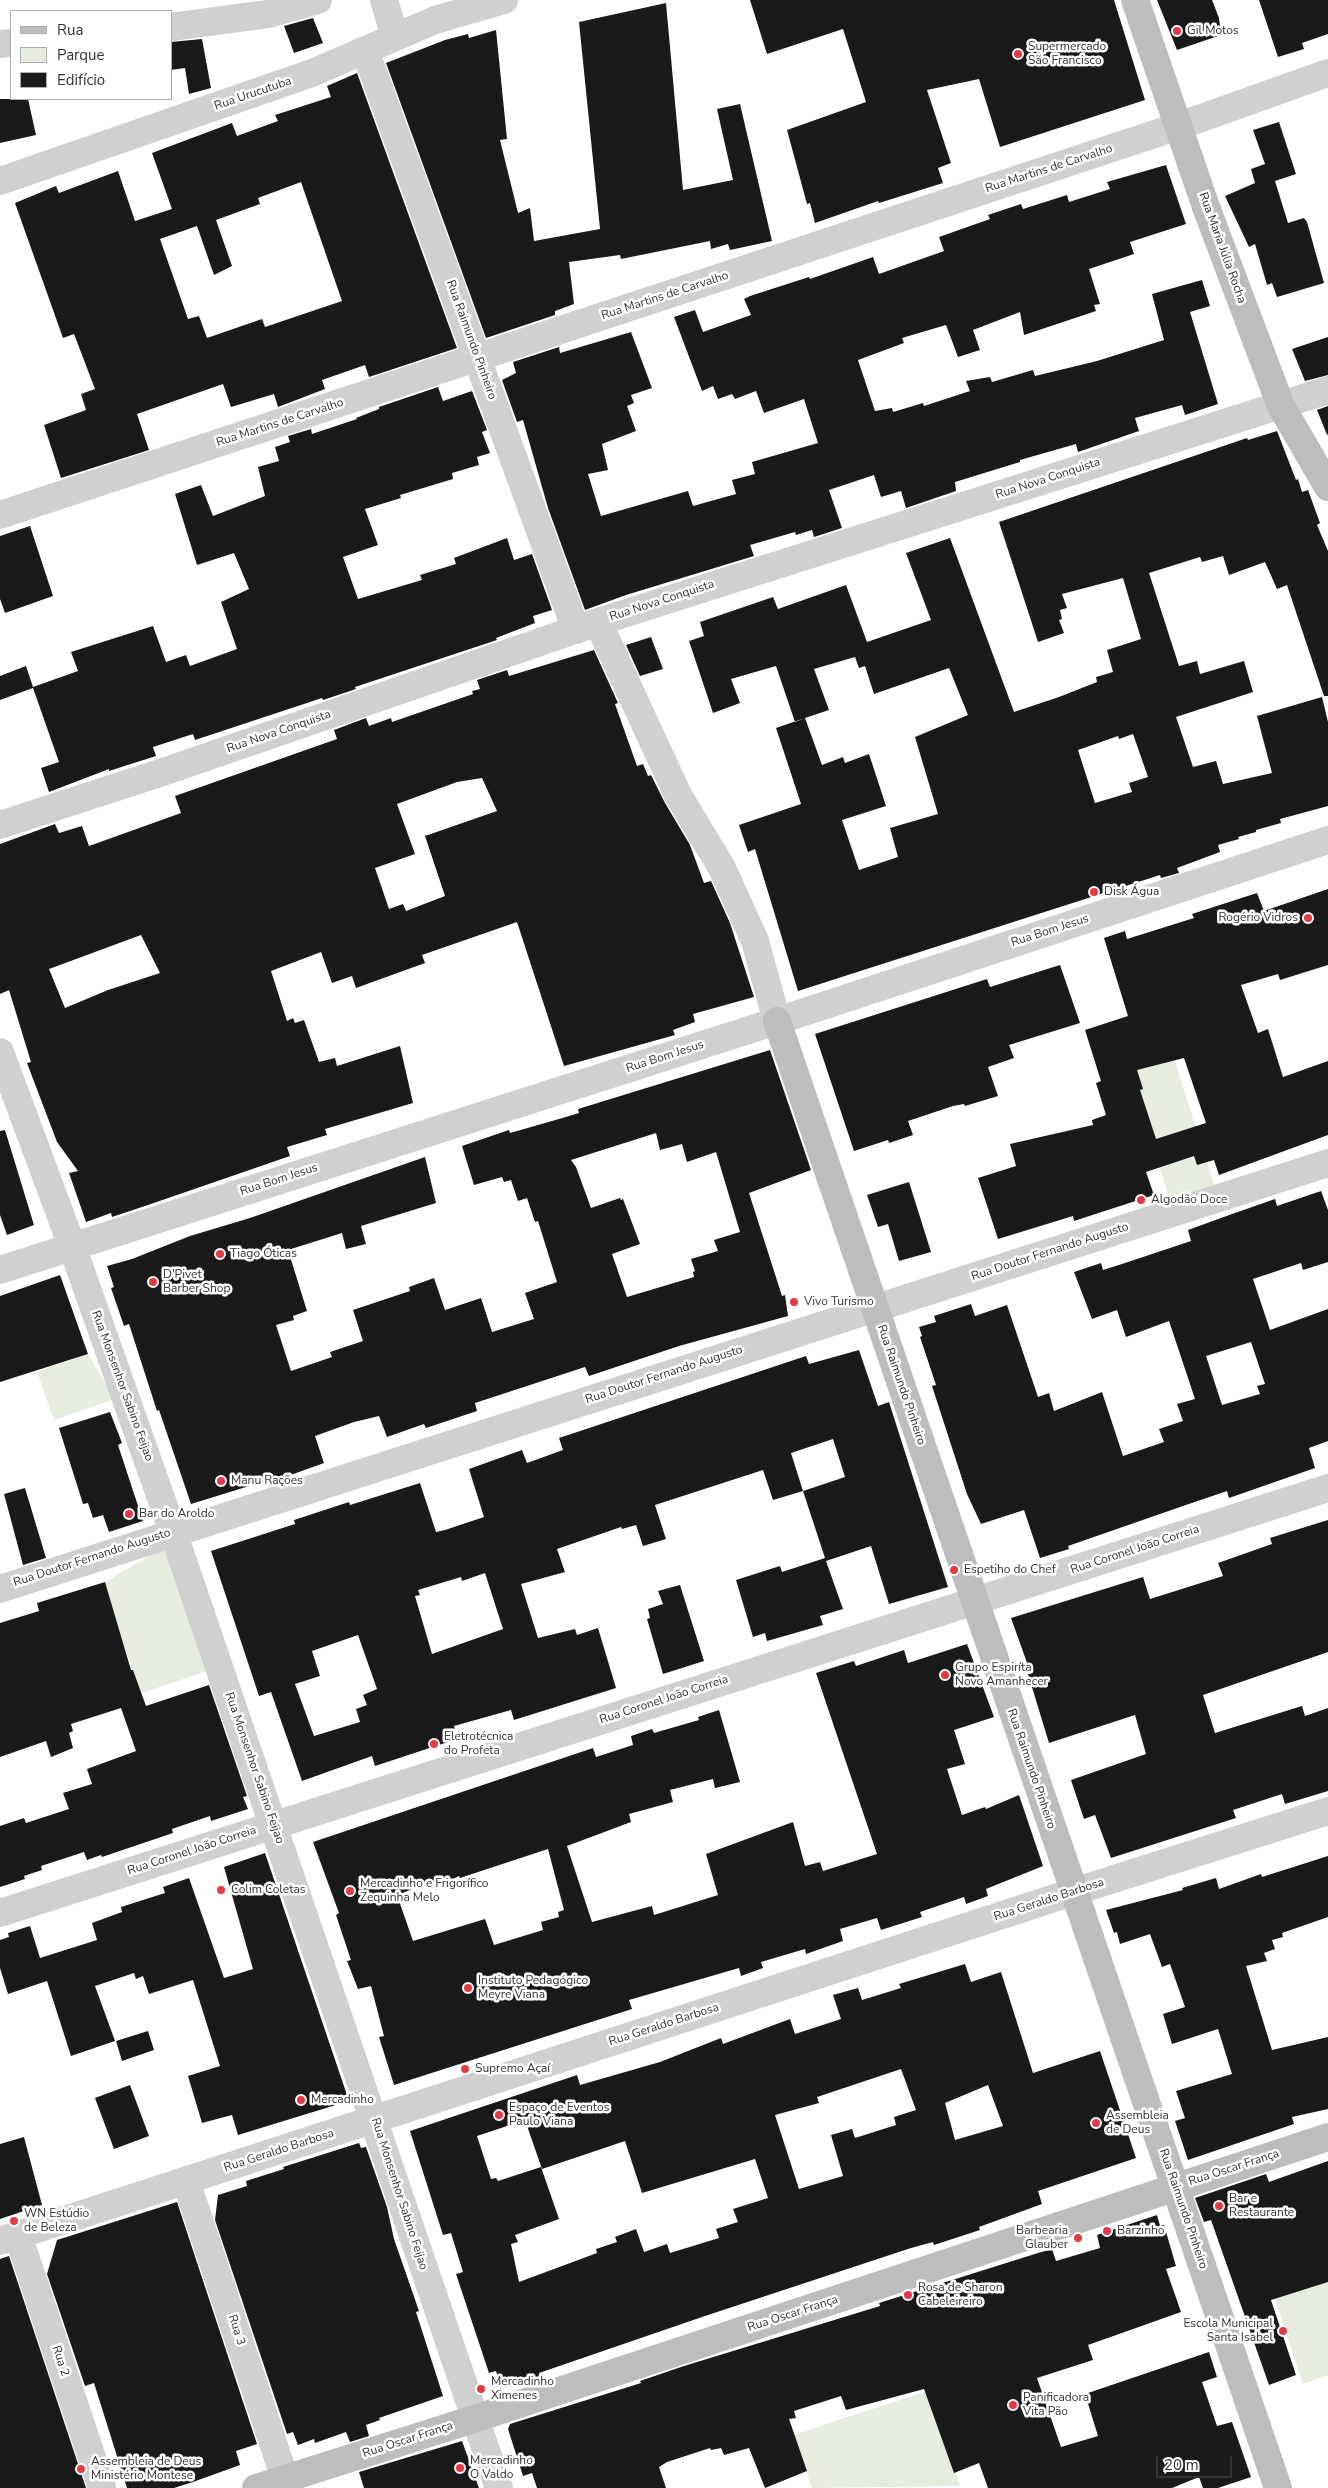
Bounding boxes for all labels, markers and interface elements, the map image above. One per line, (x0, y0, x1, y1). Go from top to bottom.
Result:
legend (10, 10, 172, 100)
text: Rua (57, 20, 83, 40)
place label: Gil Motos (1187, 24, 1239, 38)
marker: Gil Motos (1171, 25, 1183, 37)
place label: Supermercado São Francisco (1028, 40, 1106, 68)
text: Parque (57, 45, 105, 65)
marker: Supermercado São Francisco (1012, 48, 1024, 60)
text: Edifício (57, 70, 105, 90)
street label: Rua Urucutuba (213, 74, 293, 114)
street label: Rua Martins de Carvalho (984, 142, 1114, 196)
street label: Rua Maria Júlia Rocha (1195, 191, 1249, 305)
street label: Rua Martins de Carvalho (600, 269, 730, 323)
street label: Rua Raimundo Pinheiro (443, 278, 499, 402)
street label: Rua Martins de Carvalho (215, 396, 345, 450)
street label: Rua Nova Conquista (994, 455, 1102, 503)
street label: Rua Nova Conquista (608, 577, 716, 625)
street label: Rua Nova Conquista (225, 707, 333, 757)
place label: Disk Água (1104, 885, 1159, 899)
marker: Disk Água (1088, 886, 1100, 898)
place label: Rogério Vidros (1218, 911, 1298, 925)
street label: Rua Bom Jesus (1009, 912, 1091, 950)
marker: Rogério Vidros (1302, 912, 1314, 924)
street label: Rua Bom Jesus (624, 1038, 706, 1076)
street label: Rua Bom Jesus (238, 1161, 320, 1199)
place label: Algodão Doce (1151, 1193, 1227, 1207)
marker: Algodão Doce (1135, 1194, 1147, 1206)
street label: Rua Doutor Fernando Augusto (970, 1220, 1130, 1284)
place label: Tiago Óticas (230, 1247, 297, 1261)
marker: Tiago Óticas (214, 1248, 226, 1260)
place label: D'Pivet Barber Shop (163, 1268, 230, 1296)
marker: D'Pivet Barber Shop (147, 1276, 159, 1288)
place label: Vivo Turismo (804, 1295, 874, 1309)
marker: Vivo Turismo (788, 1296, 800, 1308)
street label: Rua Monsenhor Sabino Feijao (88, 1309, 156, 1463)
street label: Rua Raimundo Pinheiro (874, 1323, 928, 1447)
street label: Rua Doutor Fernando Augusto (584, 1343, 744, 1407)
place label: Manu Rações (231, 1474, 303, 1488)
marker: Manu Rações (215, 1475, 227, 1487)
place label: Bar do Aroldo (139, 1507, 214, 1521)
marker: Bar do Aroldo (123, 1508, 135, 1520)
street label: Rua Coronel João Correia (1069, 1522, 1201, 1578)
street label: Rua Doutor Fernando Augusto (12, 1526, 172, 1590)
place label: Espetiho do Chef (964, 1563, 1056, 1577)
marker: Espetiho do Chef (948, 1564, 960, 1576)
place label: Grupo Espiríta Novo Amanhecer (955, 1661, 1048, 1689)
marker: Grupo Espiríta Novo Amanhecer (939, 1669, 951, 1681)
street label: Rua Coronel João Correia (598, 1672, 730, 1728)
street label: Rua Monsenhor Sabino Feijao (221, 1690, 287, 1846)
street label: Rua Raimundo Pinheiro (1004, 1707, 1058, 1831)
place label: Eletrotécnica do Profeta (444, 1730, 513, 1758)
marker: Eletrotécnica do Profeta (428, 1738, 440, 1750)
street label: Rua Coronel João Correia (126, 1823, 258, 1879)
street label: Rua Geraldo Barbosa (992, 1875, 1106, 1925)
place label: Mercadinho e Frigorífico Zequinha Melo (360, 1877, 489, 1905)
place label: Colim Coletas (231, 1883, 306, 1897)
marker: Colim Coletas (215, 1884, 227, 1896)
marker: Mercadinho e Frigorífico Zequinha Melo (344, 1885, 356, 1897)
place label: Instituto Pedagógico Meyre Viana (478, 1974, 588, 2002)
marker: Instituto Pedagógico Meyre Viana (462, 1982, 474, 1994)
street label: Rua Geraldo Barbosa (607, 2000, 721, 2050)
place label: Supremo Açaí (475, 2062, 550, 2076)
marker: Supremo Açaí (459, 2063, 471, 2075)
place label: Mercadinho (311, 2093, 374, 2107)
marker: Mercadinho (295, 2094, 307, 2106)
place label: Espaço de Eventos Paulo Viana (509, 2101, 609, 2129)
marker: Espaço de Eventos Paulo Viana (493, 2109, 505, 2121)
place label: Assembleia de Deus (1106, 2109, 1169, 2137)
street label: Rua Monsenhor Sabino Feijao (368, 2116, 430, 2272)
marker: Assembleia de Deus (1090, 2117, 1102, 2129)
street label: Rua Geraldo Barbosa (222, 2126, 336, 2176)
street label: Rua Raimundo Pinheiro (1156, 2147, 1210, 2271)
street label: Rua Oscar França (1187, 2147, 1281, 2189)
place label: Bar e Restaurante (1229, 2192, 1294, 2220)
marker: Bar e Restaurante (1213, 2200, 1225, 2212)
place label: WN Estúdio de Beleza (24, 2207, 89, 2235)
marker: WN Estúdio de Beleza (8, 2215, 20, 2227)
place label: Barbearia Glauber (1016, 2224, 1068, 2252)
place label: Barzinho (1117, 2224, 1164, 2238)
marker: Barzinho (1101, 2225, 1113, 2237)
marker: Barbearia Glauber (1072, 2232, 1084, 2244)
place label: Rosa de Sharon Cabeleireiro (918, 2281, 1003, 2309)
marker: Rosa de Sharon Cabeleireiro (902, 2289, 914, 2301)
street label: Rua Oscar França (746, 2293, 840, 2335)
street label: Rua 3 (224, 2313, 248, 2347)
place label: Escola Municipal Santa Isabel (1183, 2317, 1273, 2345)
marker: Escola Municipal Santa Isabel (1277, 2325, 1289, 2337)
street label: Rua 2 (48, 2344, 72, 2378)
place label: Mercadinho Ximenes (491, 2375, 554, 2403)
marker: Mercadinho Ximenes (475, 2383, 487, 2395)
place label: Panificadora Vita Pão (1023, 2391, 1089, 2419)
marker: Panificadora Vita Pão (1007, 2399, 1019, 2411)
street label: Rua Oscar França (361, 2419, 455, 2461)
scale bar (1158, 2446, 1234, 2478)
place label: Mercadinho O Valdo (470, 2454, 533, 2482)
place label: Assembleia de Deus Ministério Montese (91, 2455, 201, 2483)
text: 20 m (1164, 2455, 1199, 2475)
marker: Mercadinho O Valdo (454, 2462, 466, 2474)
marker: Assembleia de Deus Ministério Montese (75, 2463, 87, 2475)

